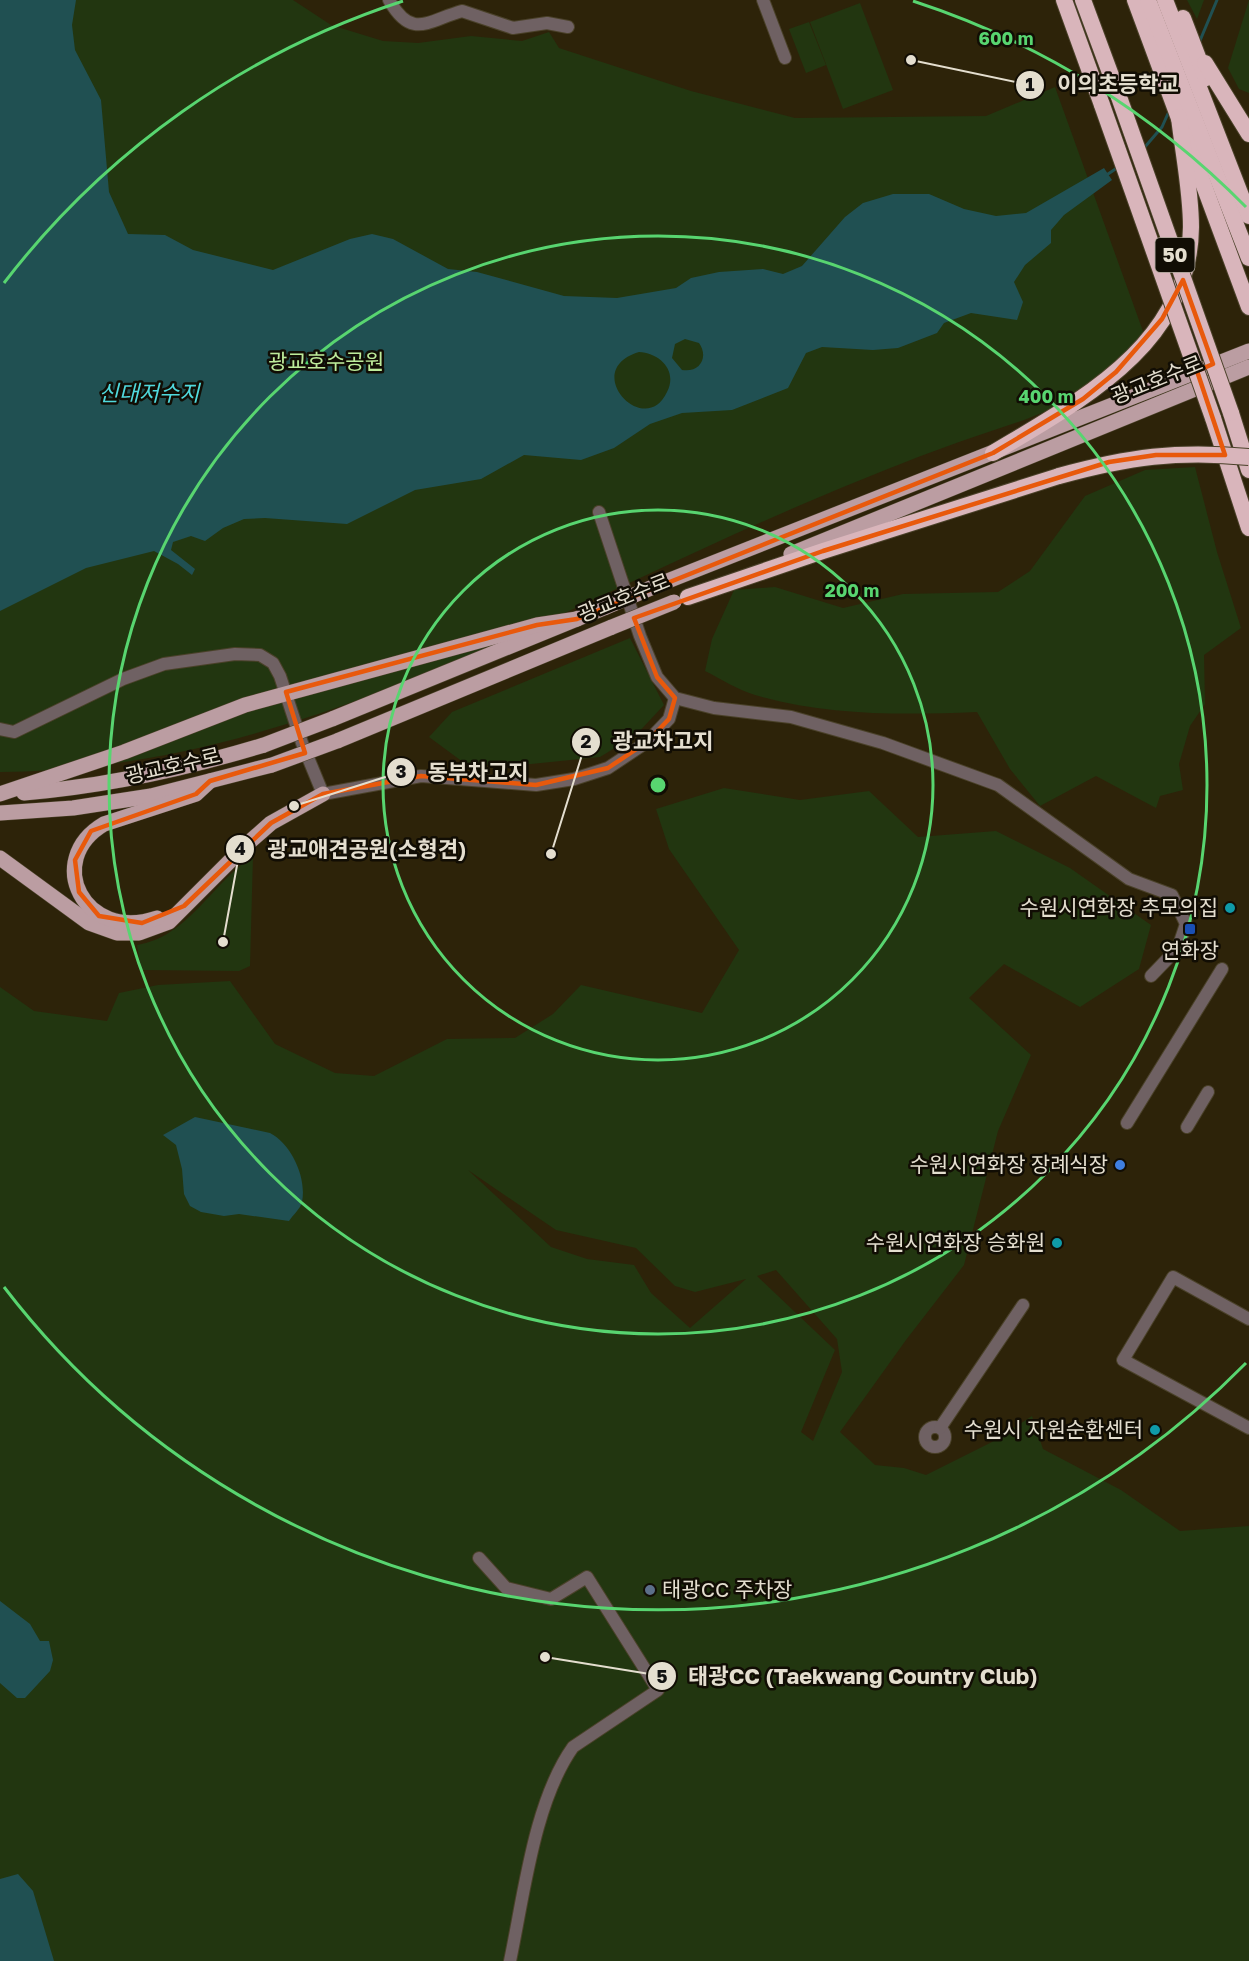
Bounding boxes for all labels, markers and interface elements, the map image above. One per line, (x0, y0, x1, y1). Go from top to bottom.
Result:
text: 600 m (978, 27, 1034, 49)
callout: 이의초등학교 (1015, 65, 1191, 105)
text: 이의초등학교 (1057, 70, 1179, 97)
text: 1 (1025, 73, 1035, 95)
road number: 50 (1156, 238, 1194, 272)
park label: 광교호수공원 (268, 348, 384, 374)
street label: 광교호수로 (1107, 349, 1206, 409)
water label: 신대저수지 (98, 379, 201, 406)
text: 400 m (1019, 385, 1073, 407)
street label: 광교호수로 (574, 567, 673, 627)
text: 200 m (825, 579, 879, 601)
callout: 광교차고지 (571, 722, 726, 762)
text: 광교차고지 (612, 727, 714, 754)
text: 2 (581, 730, 592, 752)
street label: 광교호수로 (123, 741, 223, 789)
callout: 동부차고지 (386, 752, 541, 792)
text: 동부차고지 (427, 758, 529, 785)
text: 3 (396, 760, 407, 782)
centre of rings (648, 775, 668, 795)
callout: 광교애견공원(소형견) (225, 829, 478, 869)
text: 광교애견공원(소형견) (268, 835, 466, 862)
text: 4 (234, 837, 246, 859)
place label: 수원시연화장 추모의집 (1020, 894, 1218, 920)
marker: 수원시연화장 추모의집 (1223, 901, 1237, 915)
marker: 연화장 (1183, 922, 1197, 936)
place label: 연화장 (1161, 937, 1219, 963)
place label: 수원시연화장 장례식장 (910, 1151, 1108, 1177)
marker: 수원시연화장 장례식장 (1113, 1158, 1127, 1172)
place label: 수원시연화장 승화원 (866, 1229, 1045, 1255)
marker: 수원시연화장 승화원 (1050, 1236, 1064, 1250)
place label: 수원시 자원순환센터 (964, 1416, 1143, 1442)
marker: 수원시 자원순환센터 (1148, 1423, 1162, 1437)
place label: 태광CC 주차장 (662, 1576, 792, 1602)
marker: 태광CC 주차장 (643, 1583, 657, 1597)
callout: 태광CC (Taekwang Country Club) (647, 1656, 1050, 1696)
text: 태광CC (Taekwang Country Club) (688, 1662, 1038, 1689)
text: 5 (657, 1665, 668, 1687)

